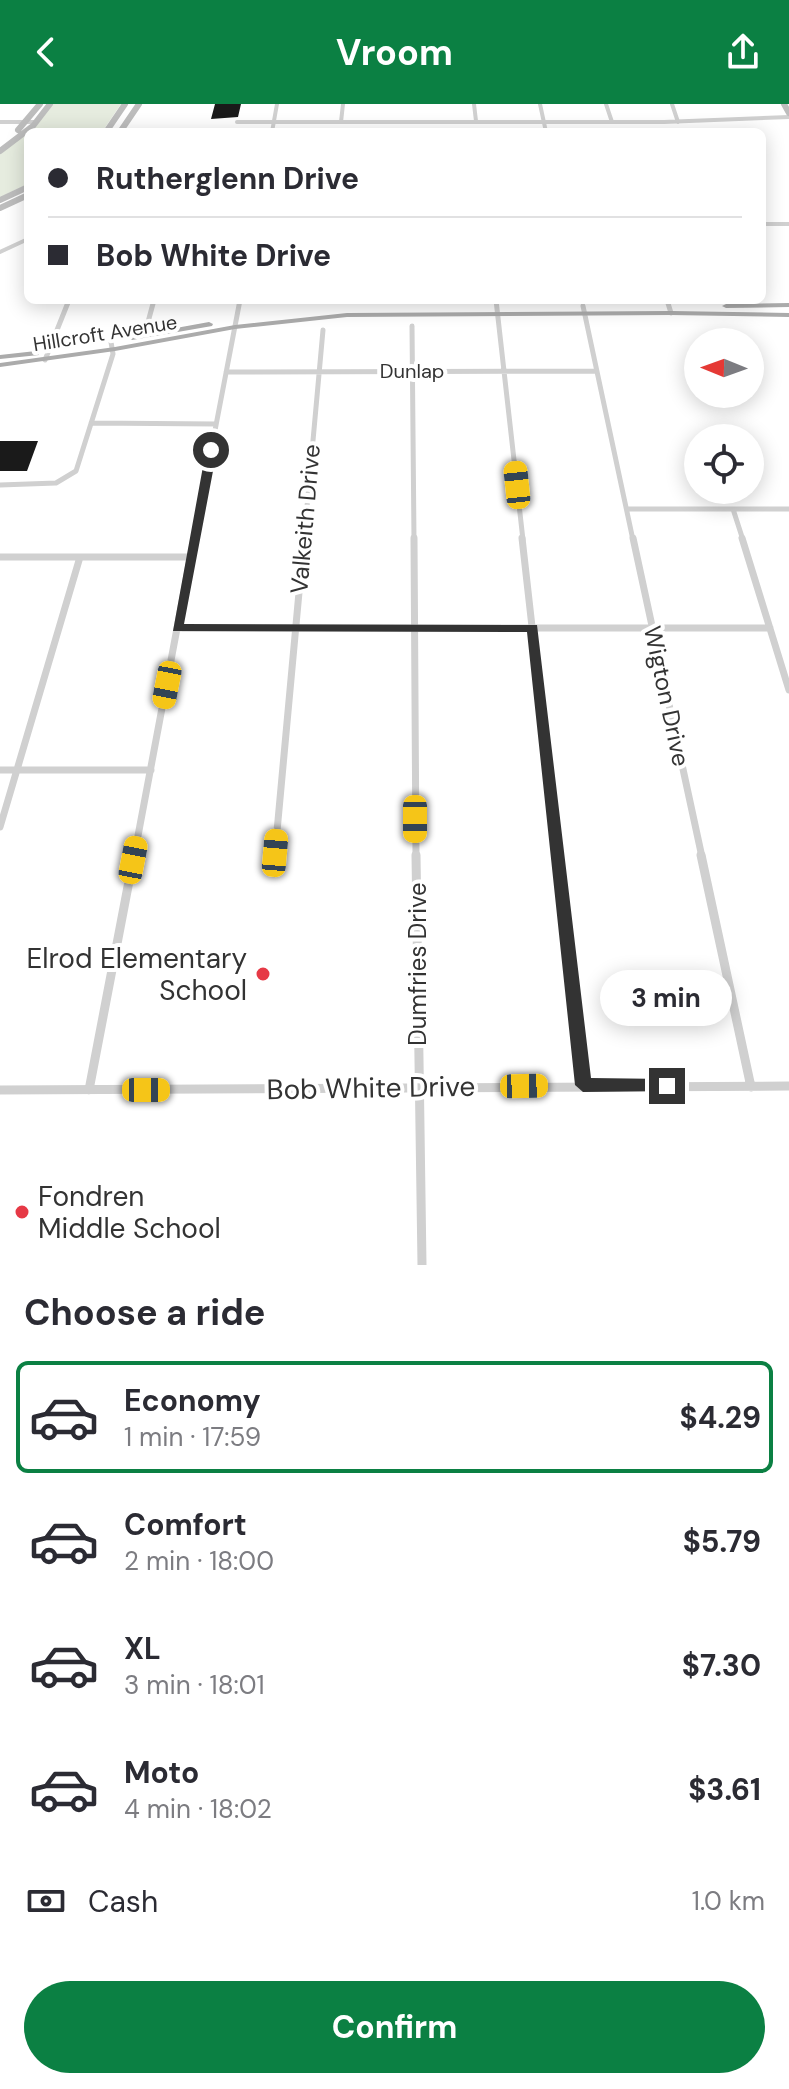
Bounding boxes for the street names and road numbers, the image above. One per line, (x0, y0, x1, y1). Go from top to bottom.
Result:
street label: Hillcroft Avenue (31, 309, 179, 357)
street label: Dunlap (380, 358, 444, 384)
street label: Valkeith Drive (283, 443, 327, 595)
street label: Wigton Drive (637, 623, 697, 769)
street label: Dumfries Drive (402, 882, 433, 1046)
street label: Bob White Drive (266, 1068, 476, 1108)

